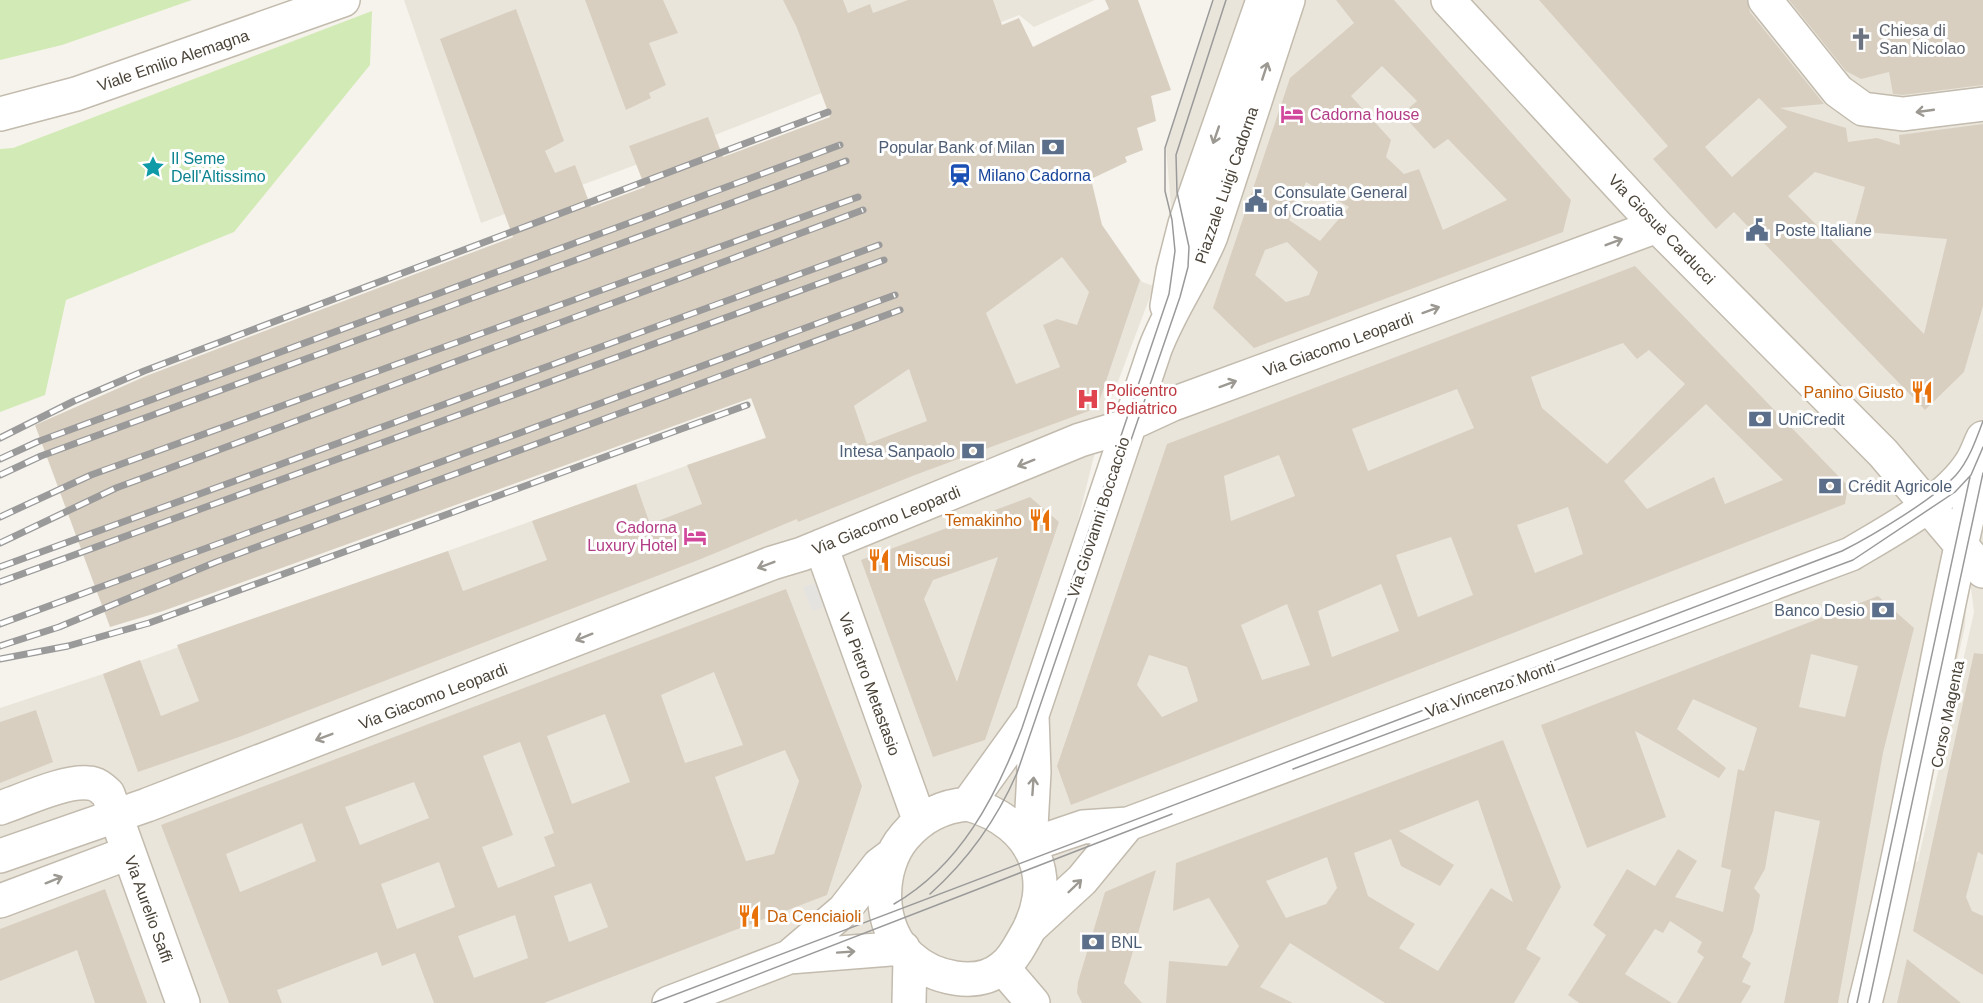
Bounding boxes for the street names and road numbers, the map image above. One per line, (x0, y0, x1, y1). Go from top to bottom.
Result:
street label: Viale Emilio Alemagna (95, 27, 251, 94)
street label: Piazzale Luigi Cadorna (1192, 105, 1261, 266)
street label: Via Giosuè Carducci (1605, 171, 1718, 288)
street label: Via Giacomo Leopardi (1261, 309, 1415, 379)
street label: Via Giovanni Boccaccio (1064, 435, 1133, 600)
street label: Via Giacomo Leopardi (810, 483, 963, 558)
street label: Via Pietro Metastasio (836, 610, 903, 758)
street label: Via Vincenzo Monti (1423, 658, 1557, 721)
street label: Corso Magenta (1928, 659, 1967, 769)
street label: Via Giacomo Leopardi (356, 660, 510, 733)
street label: Via Aurelio Saffi (121, 853, 176, 965)

